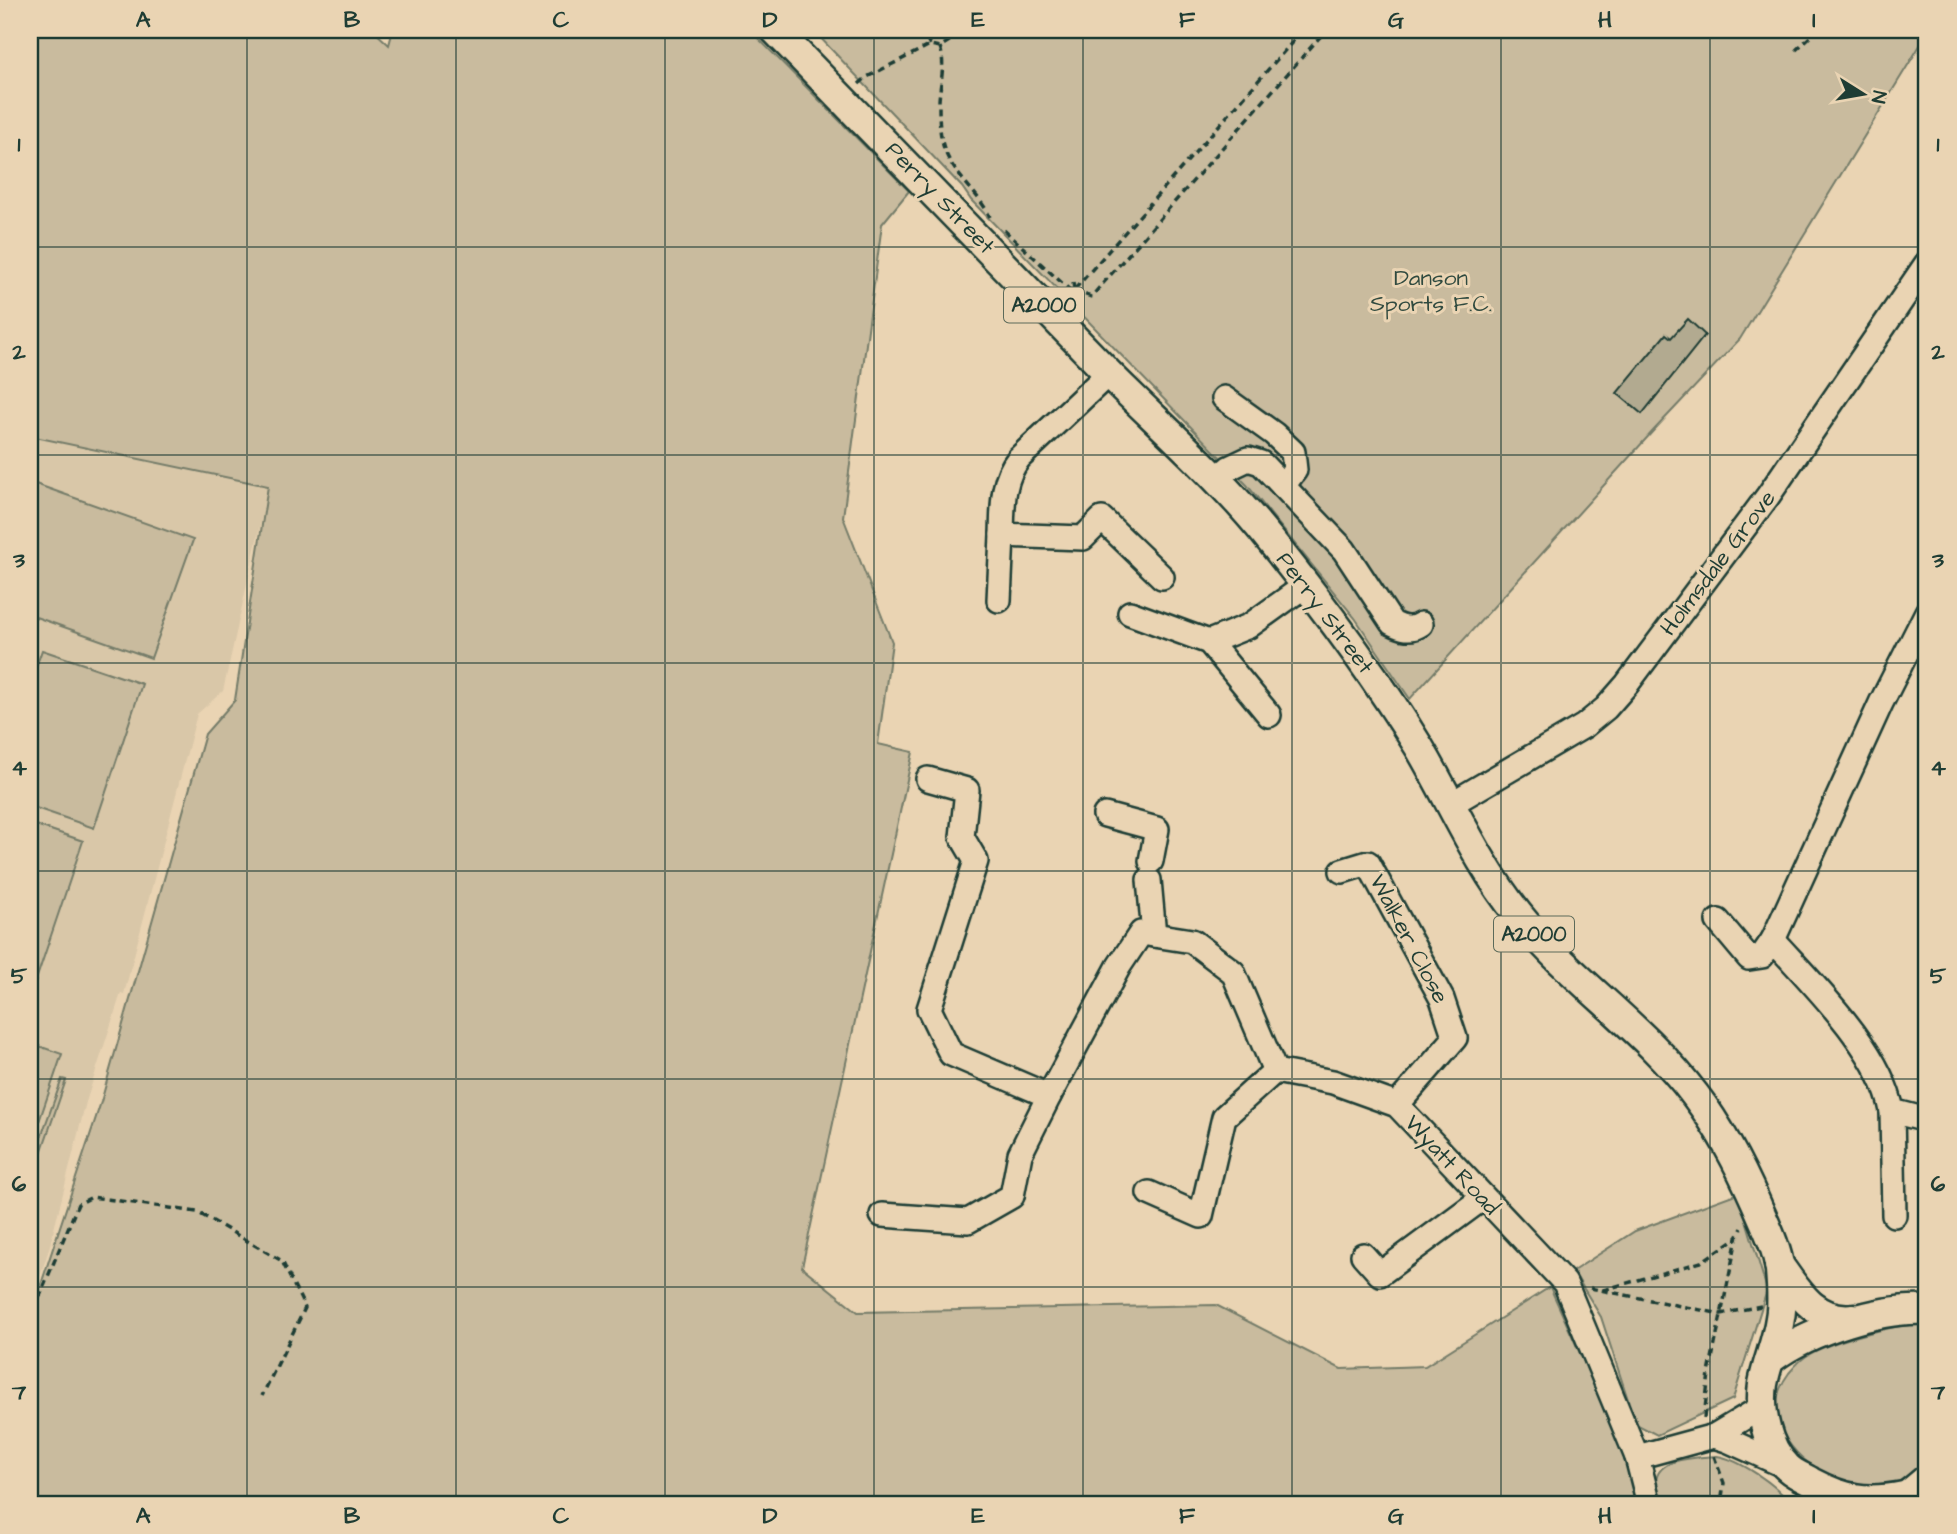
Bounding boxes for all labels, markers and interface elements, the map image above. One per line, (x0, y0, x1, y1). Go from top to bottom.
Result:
text: A (136, 4, 151, 36)
text: B (344, 4, 361, 36)
text: C (553, 4, 570, 36)
text: D (763, 4, 778, 36)
text: E (971, 4, 985, 36)
text: F (1179, 4, 1196, 36)
text: G (1388, 4, 1404, 36)
text: H (1598, 4, 1612, 36)
text: I (1812, 4, 1816, 36)
north arrow (1828, 60, 1898, 130)
text: N (1864, 89, 1893, 105)
text: 1 (18, 128, 21, 160)
text: 1 (1937, 128, 1940, 160)
street label: Perry Street (877, 135, 1002, 263)
park label: Danson Sports F.C. (1370, 262, 1492, 320)
road number: A2000 (1004, 288, 1084, 322)
text: 2 (11, 336, 26, 368)
text: 2 (1930, 336, 1945, 368)
street label: Holmsdale Grove (1653, 484, 1783, 642)
text: 3 (12, 544, 25, 576)
text: 3 (1931, 544, 1944, 576)
street label: Perry Street (1268, 545, 1382, 682)
text: 4 (11, 752, 27, 784)
text: 4 (1930, 752, 1946, 784)
street label: Walker Close (1361, 869, 1457, 1009)
road number: A2000 (1494, 916, 1574, 951)
text: 5 (11, 960, 28, 992)
text: 5 (1930, 960, 1947, 992)
street label: Wyatt Road (1396, 1108, 1507, 1223)
text: 6 (12, 1168, 27, 1200)
text: 6 (1931, 1168, 1946, 1200)
text: 7 (11, 1376, 27, 1408)
text: 7 (1930, 1376, 1946, 1408)
text: A (136, 1500, 151, 1532)
text: B (344, 1500, 361, 1532)
text: C (553, 1500, 570, 1532)
text: D (763, 1500, 778, 1532)
text: E (971, 1500, 985, 1532)
text: F (1179, 1500, 1196, 1532)
text: G (1388, 1500, 1404, 1532)
text: H (1598, 1500, 1612, 1532)
text: I (1812, 1500, 1816, 1532)

